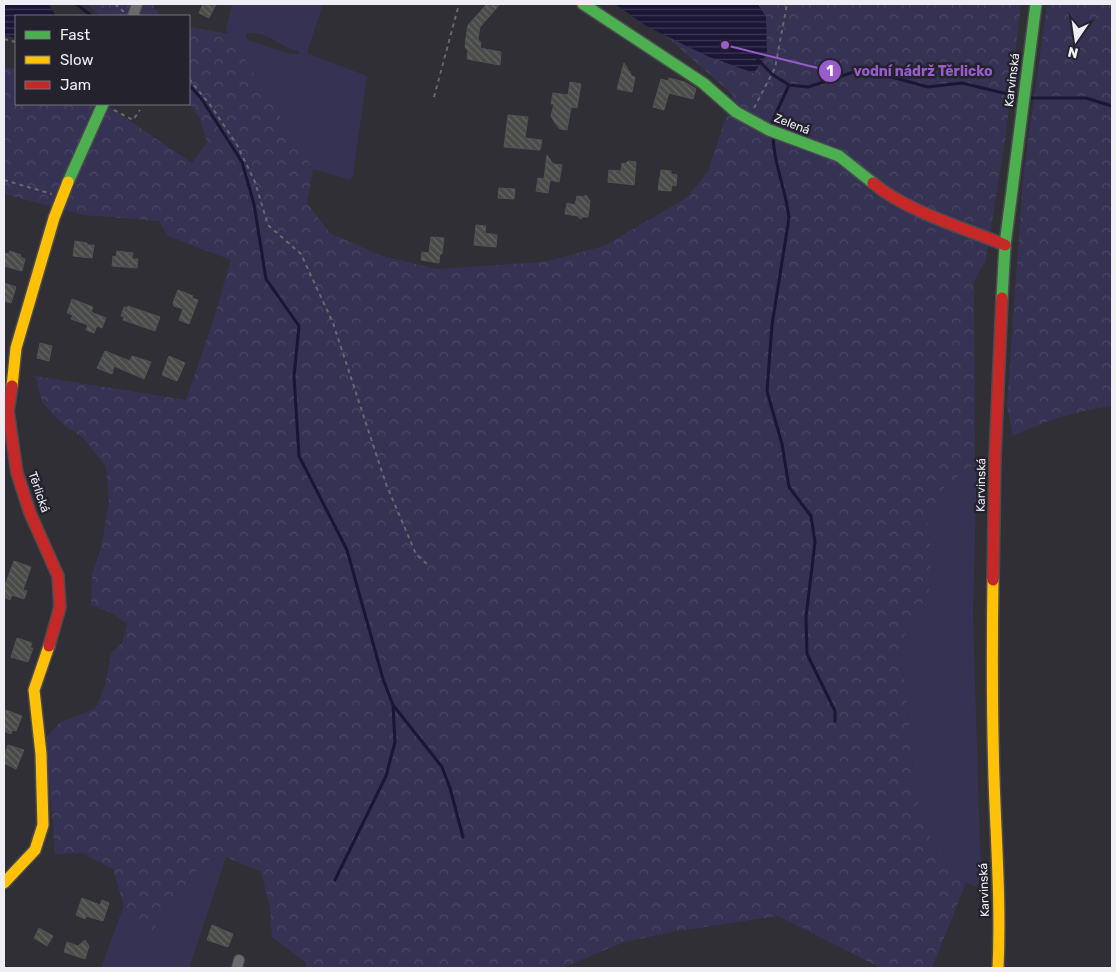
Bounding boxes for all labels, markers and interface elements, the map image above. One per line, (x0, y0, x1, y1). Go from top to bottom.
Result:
legend (15, 15, 190, 105)
north arrow (1051, 15, 1101, 65)
text: Fast (60, 26, 90, 44)
text: N (1066, 43, 1080, 62)
text: Slow (60, 51, 93, 69)
street label: Karvinská (1002, 52, 1022, 108)
callout: vodní nádrž Těrlicko (818, 57, 1002, 86)
text: 1 (826, 62, 834, 80)
text: vodní nádrž Těrlicko (853, 63, 993, 80)
text: Jam (60, 76, 91, 94)
street label: Zelená (772, 111, 812, 137)
street label: Karvinská (974, 458, 988, 512)
street label: Těrlická (26, 470, 52, 514)
street label: Karvinská (976, 863, 992, 917)

